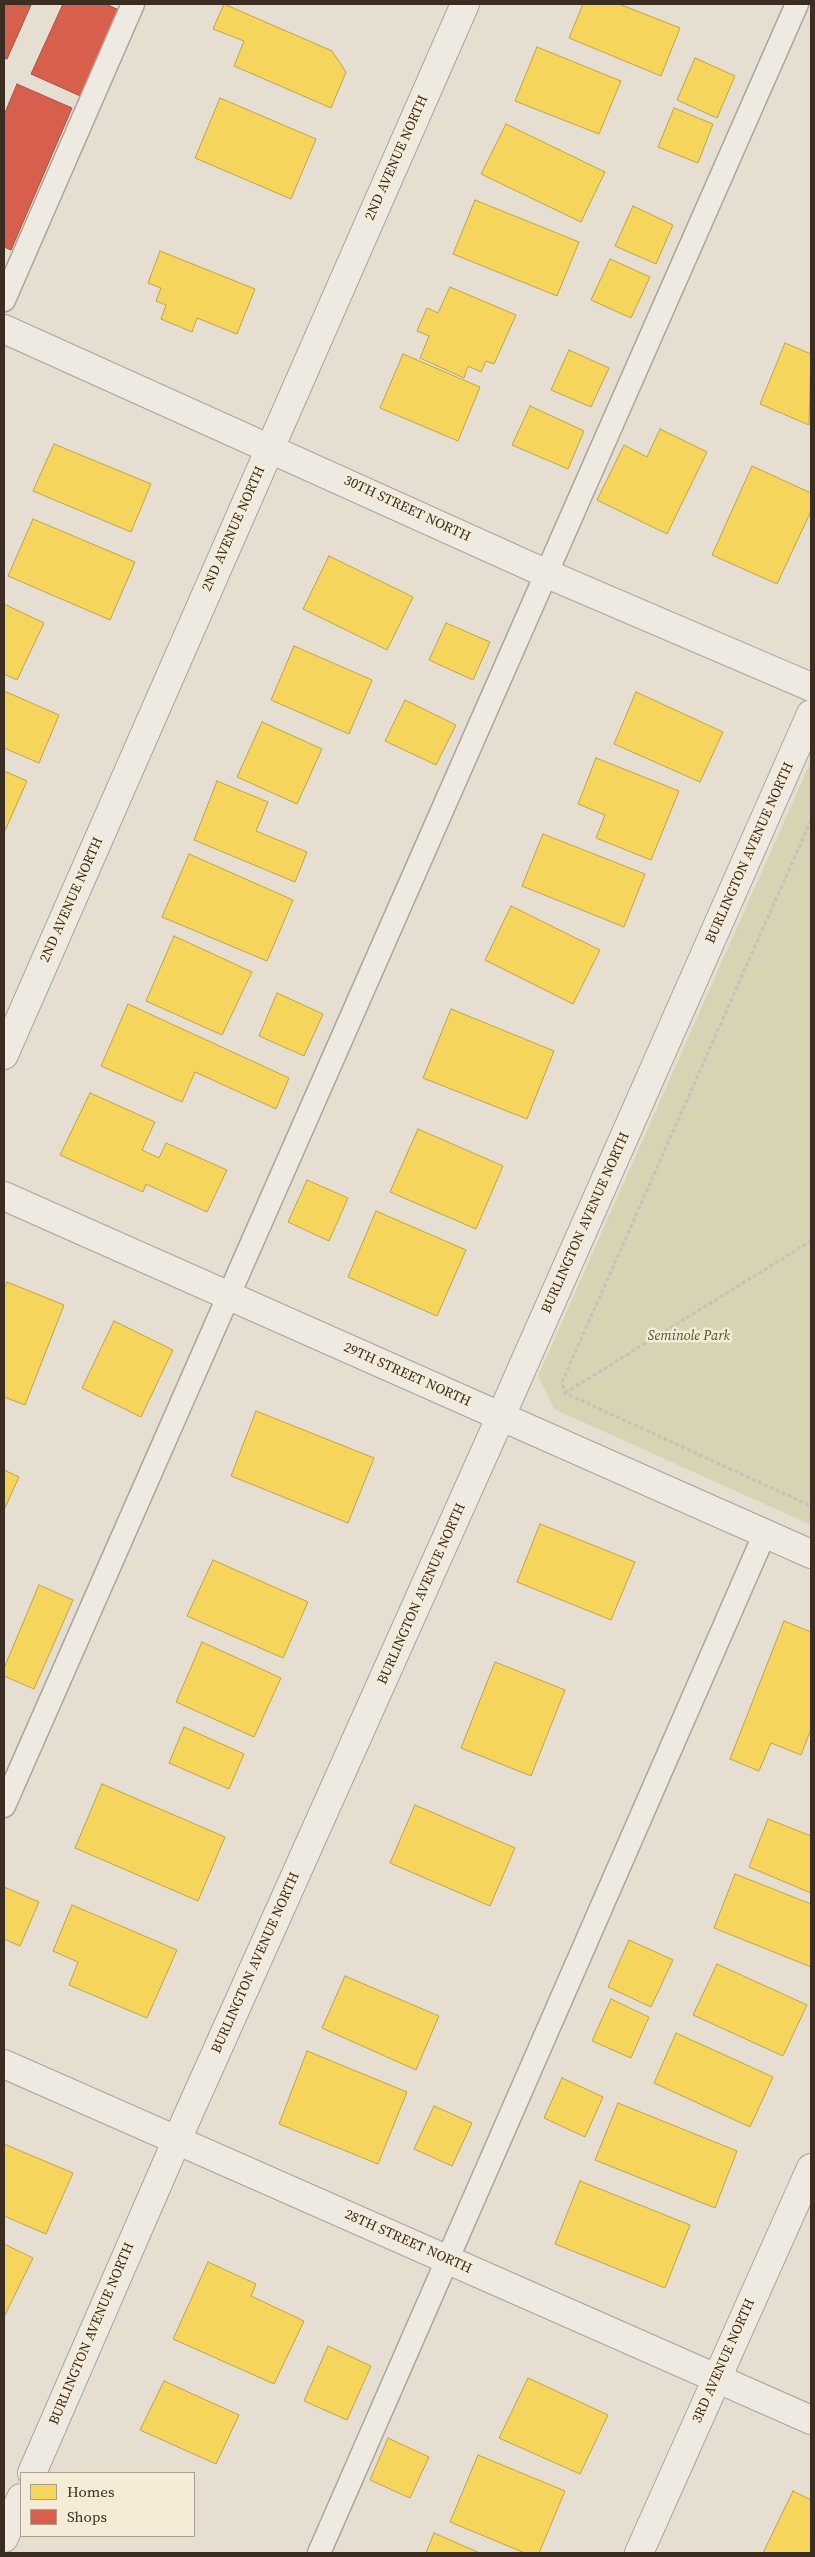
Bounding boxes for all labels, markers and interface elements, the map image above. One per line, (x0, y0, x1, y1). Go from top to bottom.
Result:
street label: 2ND AVENUE NORTH (362, 93, 432, 223)
street label: 2ND AVENUE NORTH (199, 464, 269, 594)
street label: 30TH STREET NORTH (341, 472, 473, 546)
street label: BURLINGTON AVENUE NORTH (702, 760, 798, 946)
street label: 2ND AVENUE NORTH (37, 835, 107, 965)
street label: BURLINGTON AVENUE NORTH (538, 1130, 634, 1316)
park label: Seminole Park (648, 1328, 730, 1344)
street label: 29TH STREET NORTH (341, 1339, 473, 1411)
street label: BURLINGTON AVENUE NORTH (374, 1501, 470, 1687)
street label: BURLINGTON AVENUE NORTH (208, 1870, 304, 2056)
street label: 28TH STREET NORTH (342, 2206, 474, 2278)
street label: BURLINGTON AVENUE NORTH (46, 2240, 138, 2428)
street label: 3RD AVENUE NORTH (689, 2296, 759, 2426)
legend (20, 2472, 195, 2537)
text: Homes (67, 2481, 114, 2502)
text: Shops (67, 2506, 107, 2527)

